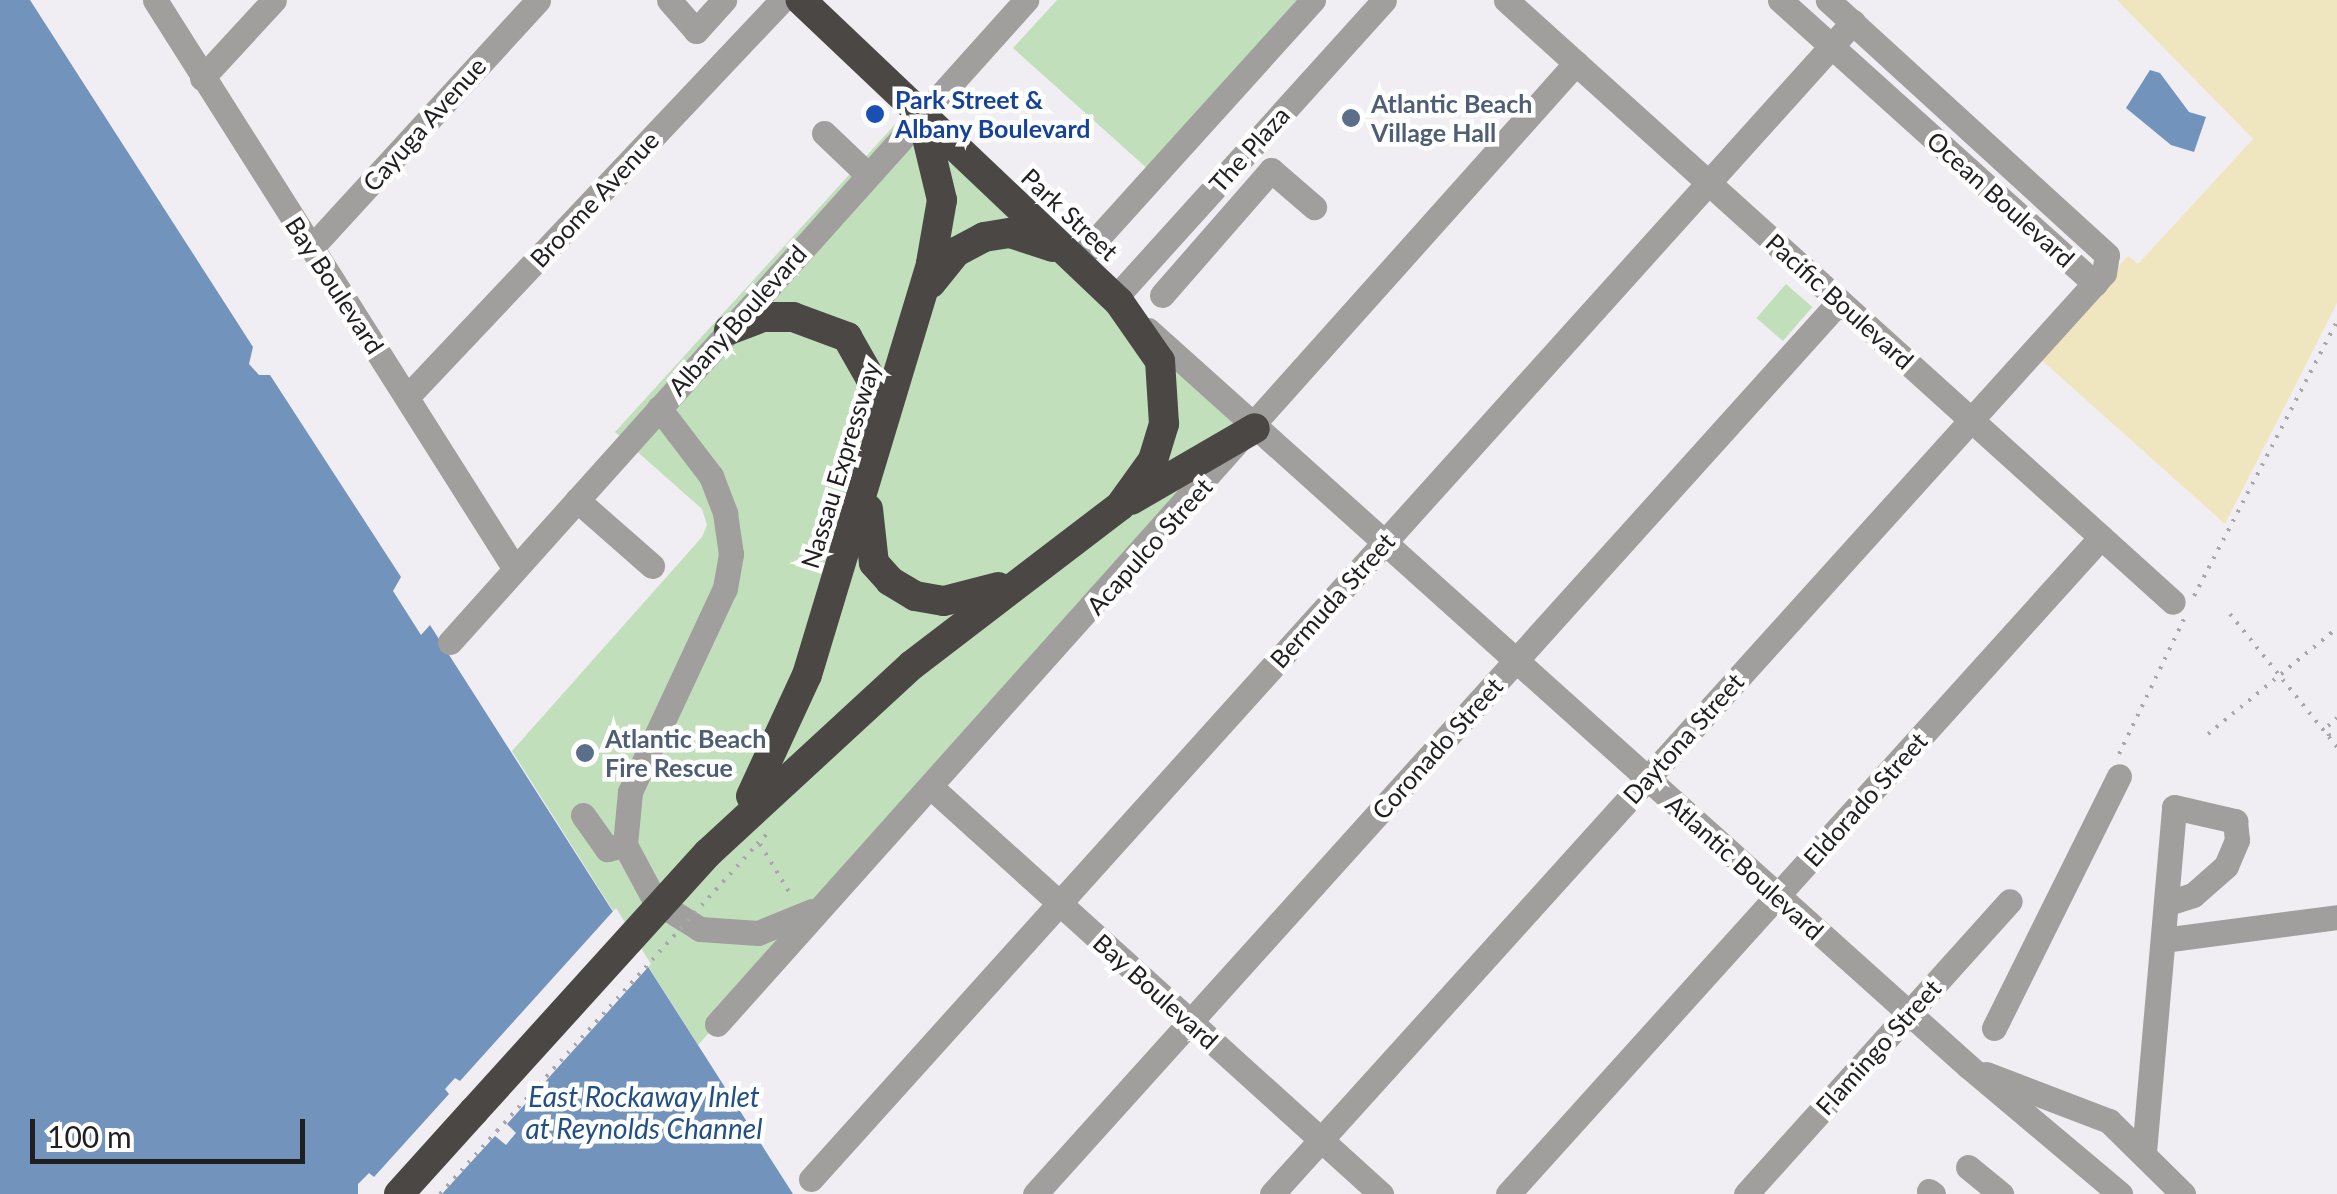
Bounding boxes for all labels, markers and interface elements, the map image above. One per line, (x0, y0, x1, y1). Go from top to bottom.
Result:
street label: Cayuga Avenue (356, 51, 492, 197)
place label: Park Street & Albany Boulevard (895, 85, 1091, 144)
place label: Atlantic Beach Village Hall (1371, 89, 1532, 148)
street label: The Plaza (1203, 100, 1295, 198)
marker: Park Street & Albany Boulevard (864, 103, 886, 125)
marker: Atlantic Beach Village Hall (1340, 107, 1362, 129)
street label: Broome Avenue (523, 125, 665, 273)
street label: Ocean Boulevard (1921, 125, 2081, 273)
street label: Park Street (1016, 162, 1124, 266)
street label: Bay Boulevard (279, 211, 391, 359)
street label: Pacific Boulevard (1760, 227, 1920, 375)
street label: Albany Boulevard (661, 238, 813, 402)
street label: Nassau Expressway (794, 358, 886, 572)
street label: Acapulco Street (1080, 472, 1218, 620)
street label: Bermuda Street (1264, 526, 1400, 674)
street label: Daytona Street (1617, 667, 1749, 809)
street label: Coronado Street (1366, 671, 1508, 825)
place label: Atlantic Beach Fire Rescue (605, 724, 766, 783)
street label: Eldorado Street (1797, 726, 1933, 872)
marker: Atlantic Beach Fire Rescue (574, 742, 596, 764)
street label: Atlantic Boulevard (1660, 788, 1830, 946)
street label: Bay Boulevard (1087, 927, 1225, 1055)
street label: Flamingo Street (1809, 973, 1947, 1121)
water label: East Rockaway Inlet at Reynolds Channel (525, 1079, 763, 1145)
scale bar (35, 1099, 310, 1161)
text: 100 m (47, 1118, 132, 1154)

